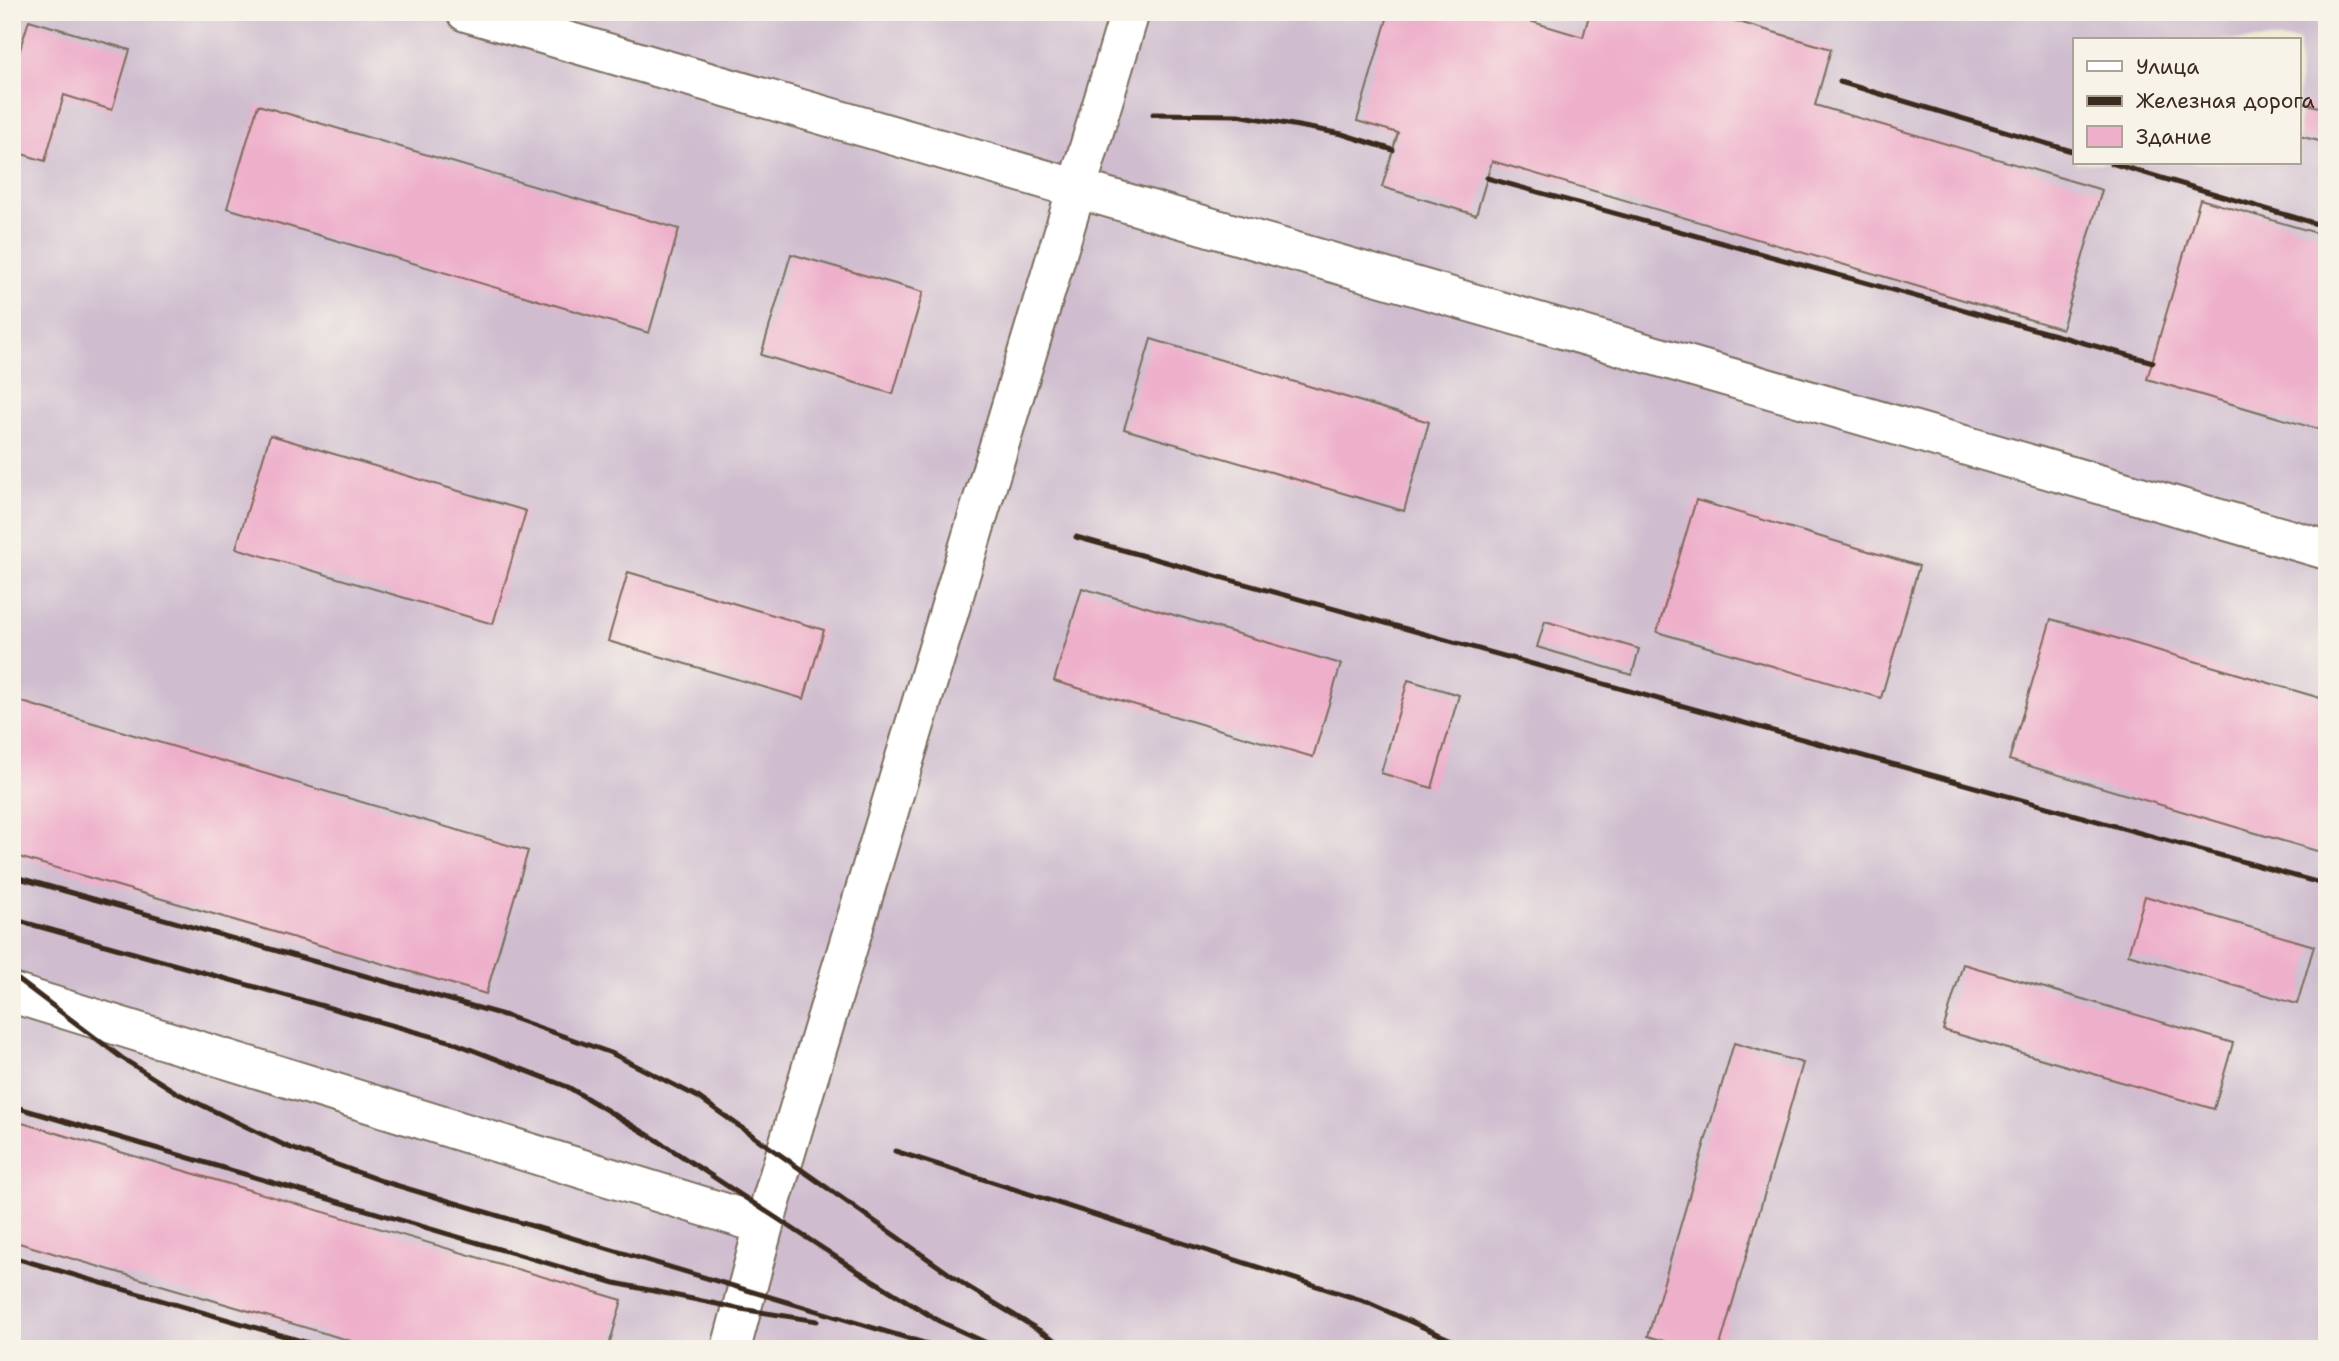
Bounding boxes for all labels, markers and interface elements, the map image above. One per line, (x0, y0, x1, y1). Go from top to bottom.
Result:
legend (2073, 38, 2300, 164)
text: Улица (2136, 53, 2199, 81)
text: Железная дорога (2136, 87, 2315, 115)
text: Здание (2136, 123, 2212, 151)

